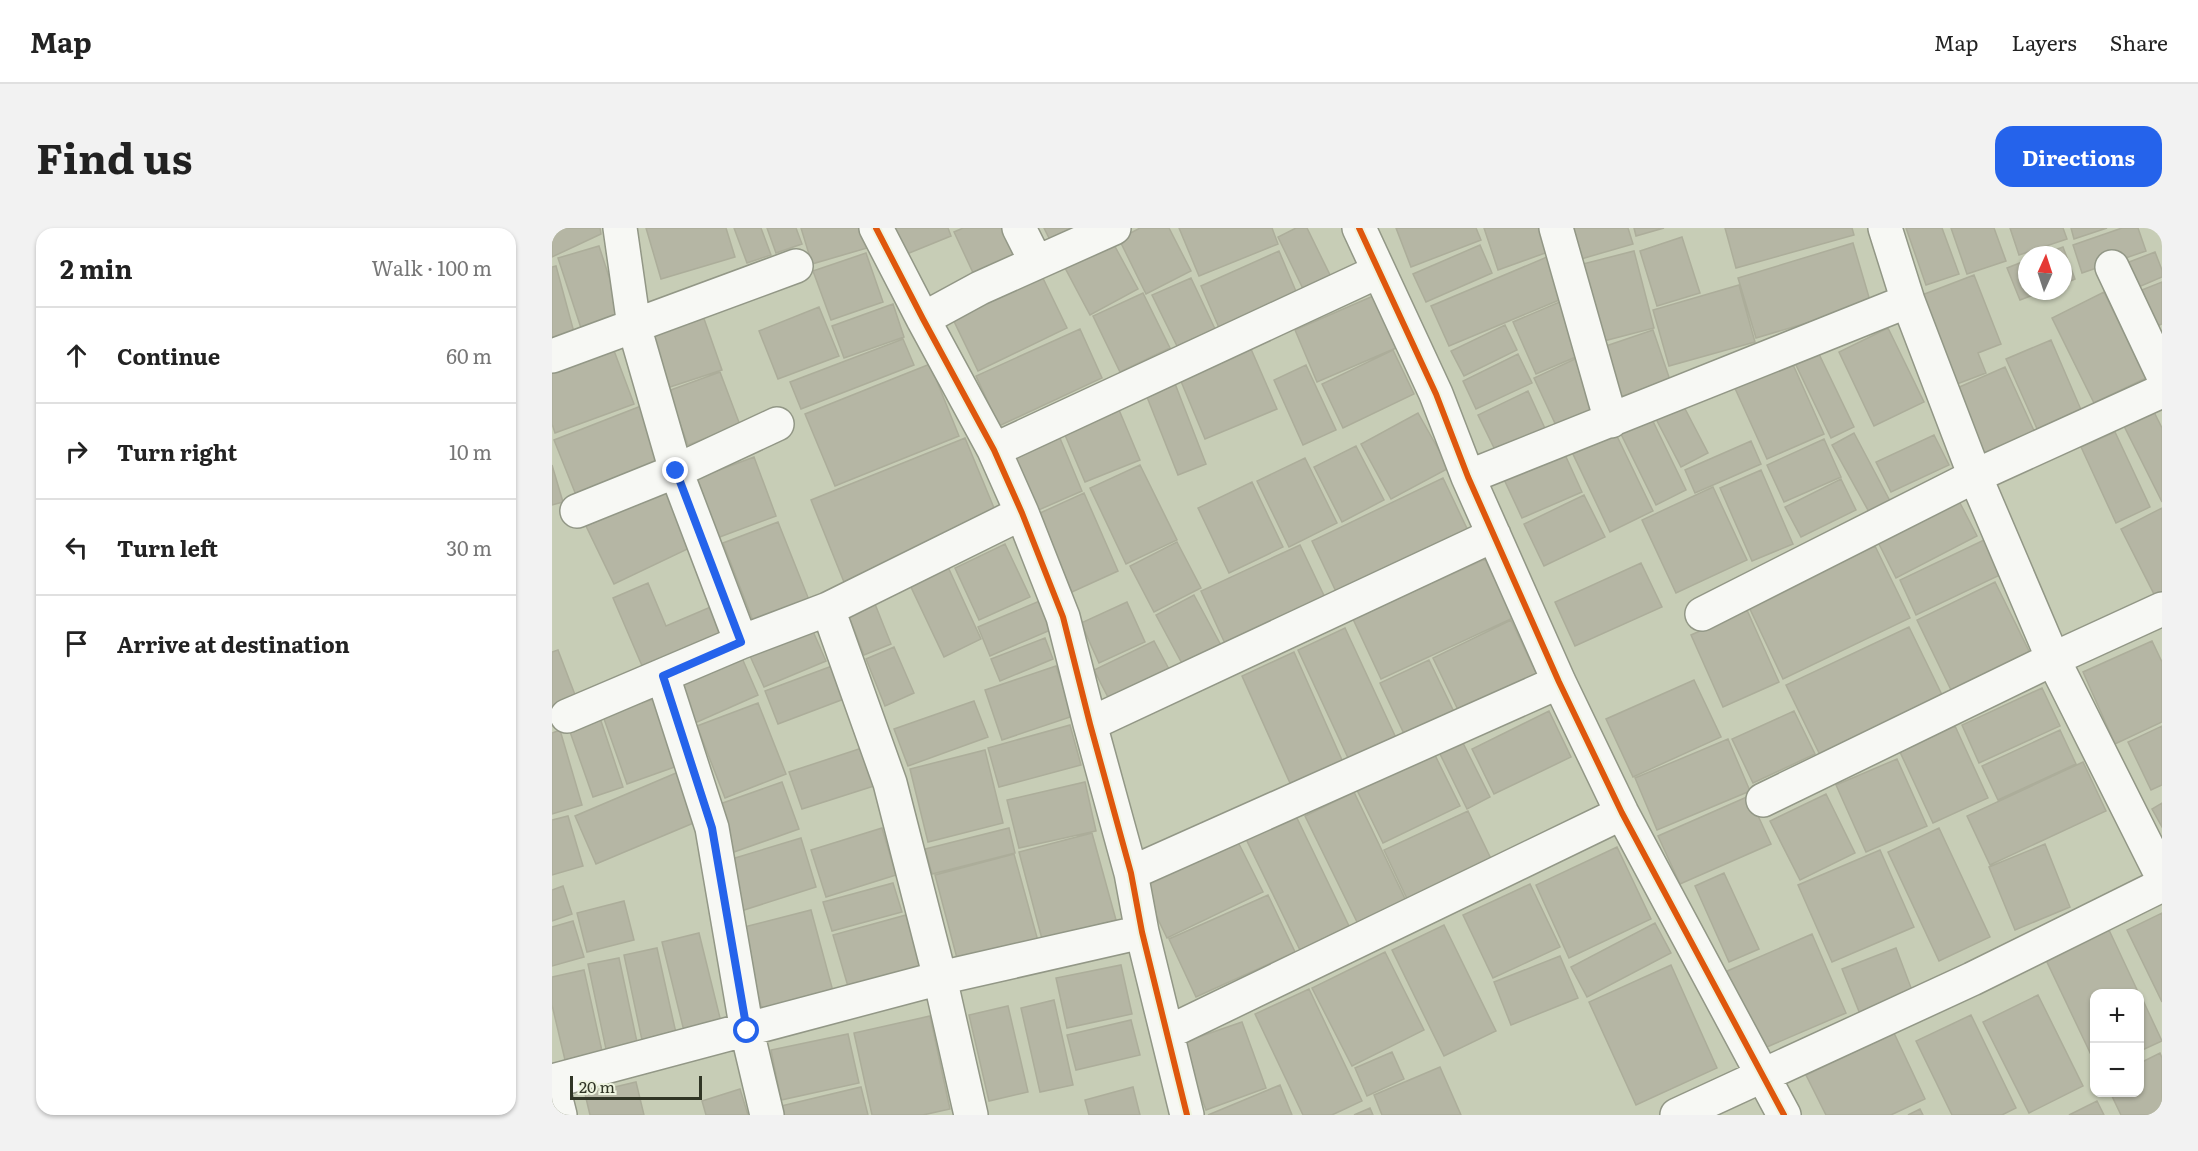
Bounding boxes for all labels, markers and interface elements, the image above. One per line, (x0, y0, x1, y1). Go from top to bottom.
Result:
text: Map (30, 20, 92, 62)
text: Map (1934, 26, 1979, 57)
text: Layers (2012, 26, 2077, 57)
text: Share (2110, 26, 2168, 57)
text: Find us (36, 125, 193, 187)
button: Directions (1995, 126, 2162, 187)
north arrow (2018, 246, 2072, 300)
text: 2 min (60, 248, 133, 287)
text: Walk · 100 m (371, 252, 492, 282)
icon: ahead (60, 339, 93, 372)
text: Continue (117, 339, 220, 372)
text: 60 m (446, 340, 492, 370)
icon: right (60, 435, 93, 468)
text: Turn right (117, 435, 237, 468)
text: 10 m (449, 436, 492, 466)
route end (662, 457, 688, 483)
icon: left (60, 531, 93, 564)
text: Turn left (117, 531, 218, 564)
text: 30 m (446, 532, 492, 562)
icon: arrive (60, 627, 93, 660)
text: Arrive at destination (117, 627, 350, 660)
map controls (2090, 989, 2144, 1097)
button: + (2090, 989, 2144, 1043)
route start (733, 1017, 759, 1043)
button: − (2090, 1043, 2144, 1097)
scale bar (570, 1073, 702, 1100)
text: 20 m (579, 1074, 615, 1098)

